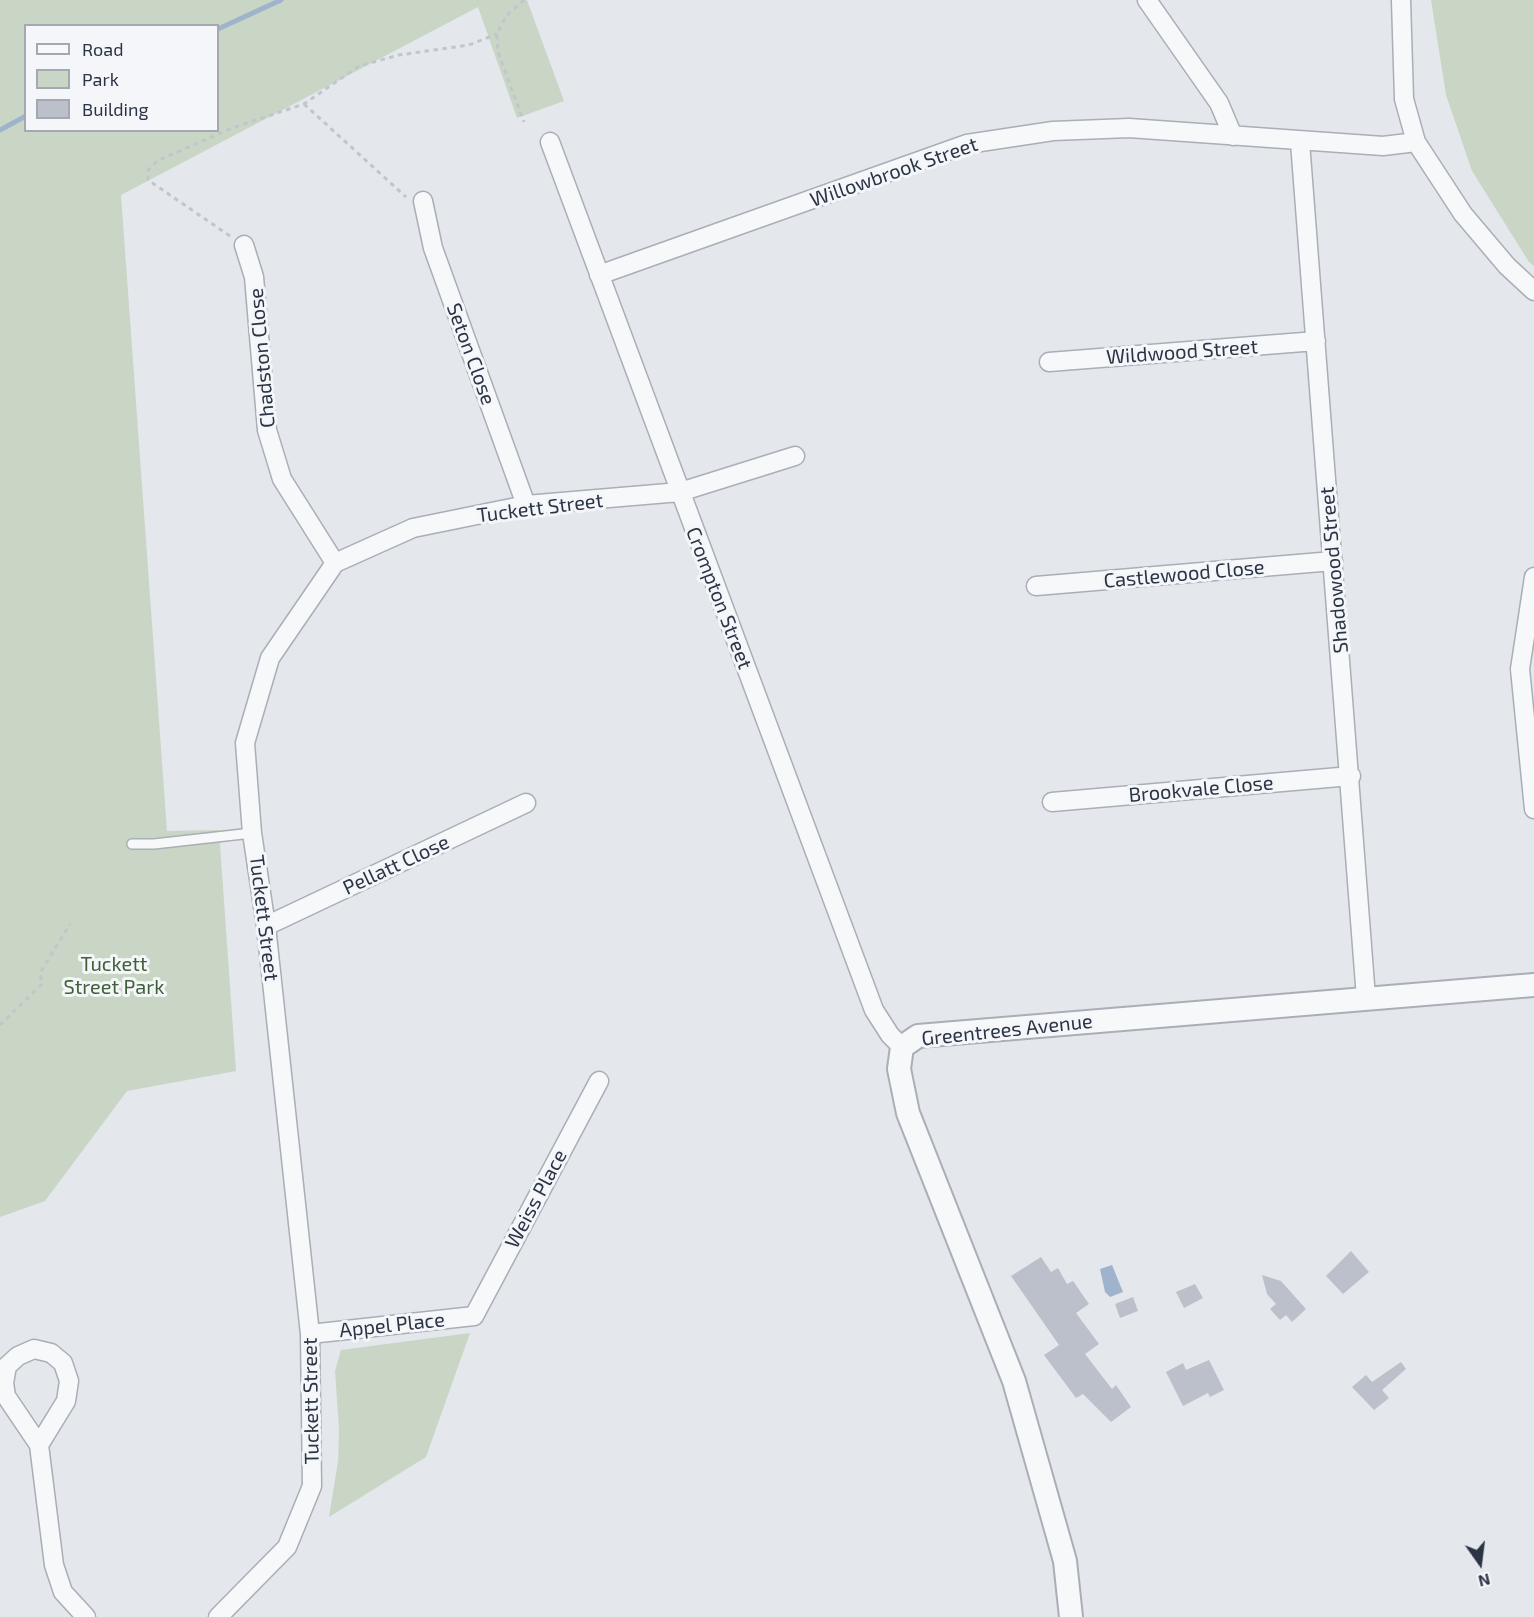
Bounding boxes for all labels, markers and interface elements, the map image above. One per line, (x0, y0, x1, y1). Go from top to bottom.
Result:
legend (24, 24, 219, 132)
text: Road (82, 38, 123, 60)
text: Park (82, 68, 119, 90)
text: Building (82, 98, 149, 120)
street label: Willowbrook Street (807, 132, 981, 212)
street label: Chadston Close (244, 287, 280, 429)
street label: Seton Close (441, 300, 501, 408)
street label: Wildwood Street (1105, 335, 1259, 369)
street label: Shadowood Street (1315, 486, 1353, 654)
street label: Tuckett Street (476, 488, 604, 528)
street label: Crompton Street (681, 524, 757, 672)
street label: Castlewood Close (1103, 555, 1265, 593)
street label: Brookvale Close (1128, 771, 1274, 807)
street label: Pellatt Close (339, 830, 453, 900)
street label: Tuckett Street (244, 854, 284, 982)
park label: Tuckett Street Park (64, 952, 164, 999)
street label: Greentrees Avenue (920, 1009, 1094, 1051)
street label: Weiss Place (500, 1146, 572, 1252)
street label: Appel Place (338, 1308, 446, 1342)
street label: Tuckett Street (298, 1337, 324, 1465)
north arrow (1450, 1533, 1510, 1593)
text: N (1477, 1570, 1492, 1592)

